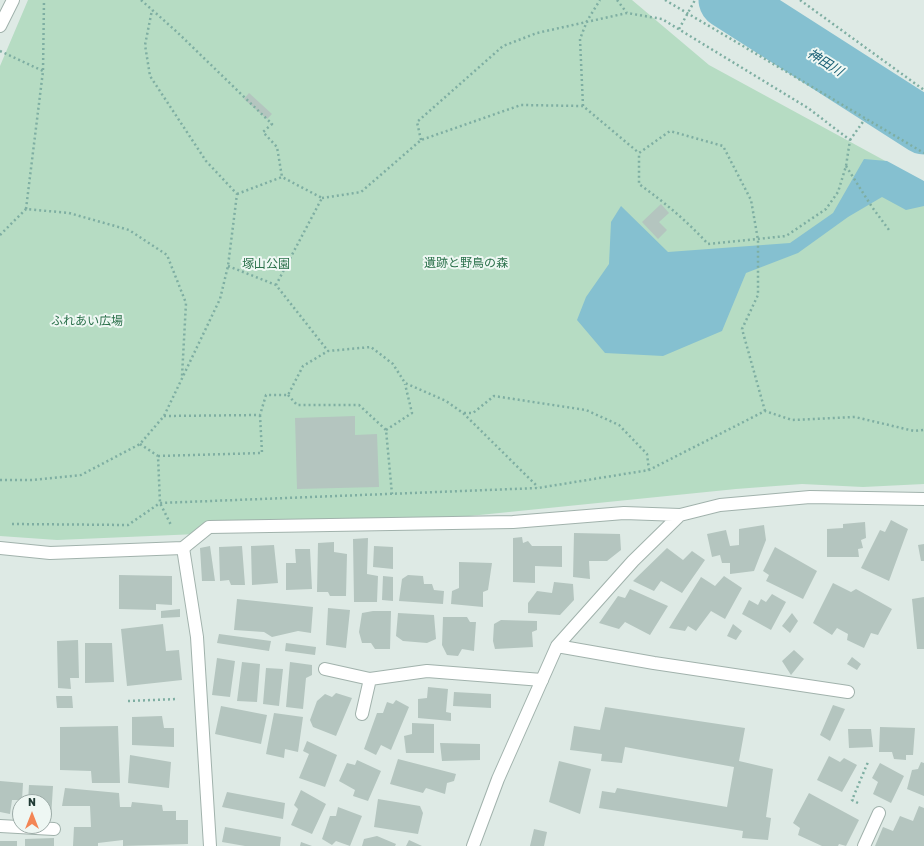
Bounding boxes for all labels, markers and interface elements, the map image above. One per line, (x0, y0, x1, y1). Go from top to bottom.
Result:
water label: 神田川 (804, 46, 846, 80)
park label: 遺跡と野鳥の森 (424, 257, 508, 271)
park label: 塚山公園 (242, 258, 290, 272)
park label: ふれあい広場 (51, 315, 123, 329)
north arrow (12, 794, 52, 834)
text: N (28, 796, 36, 809)

